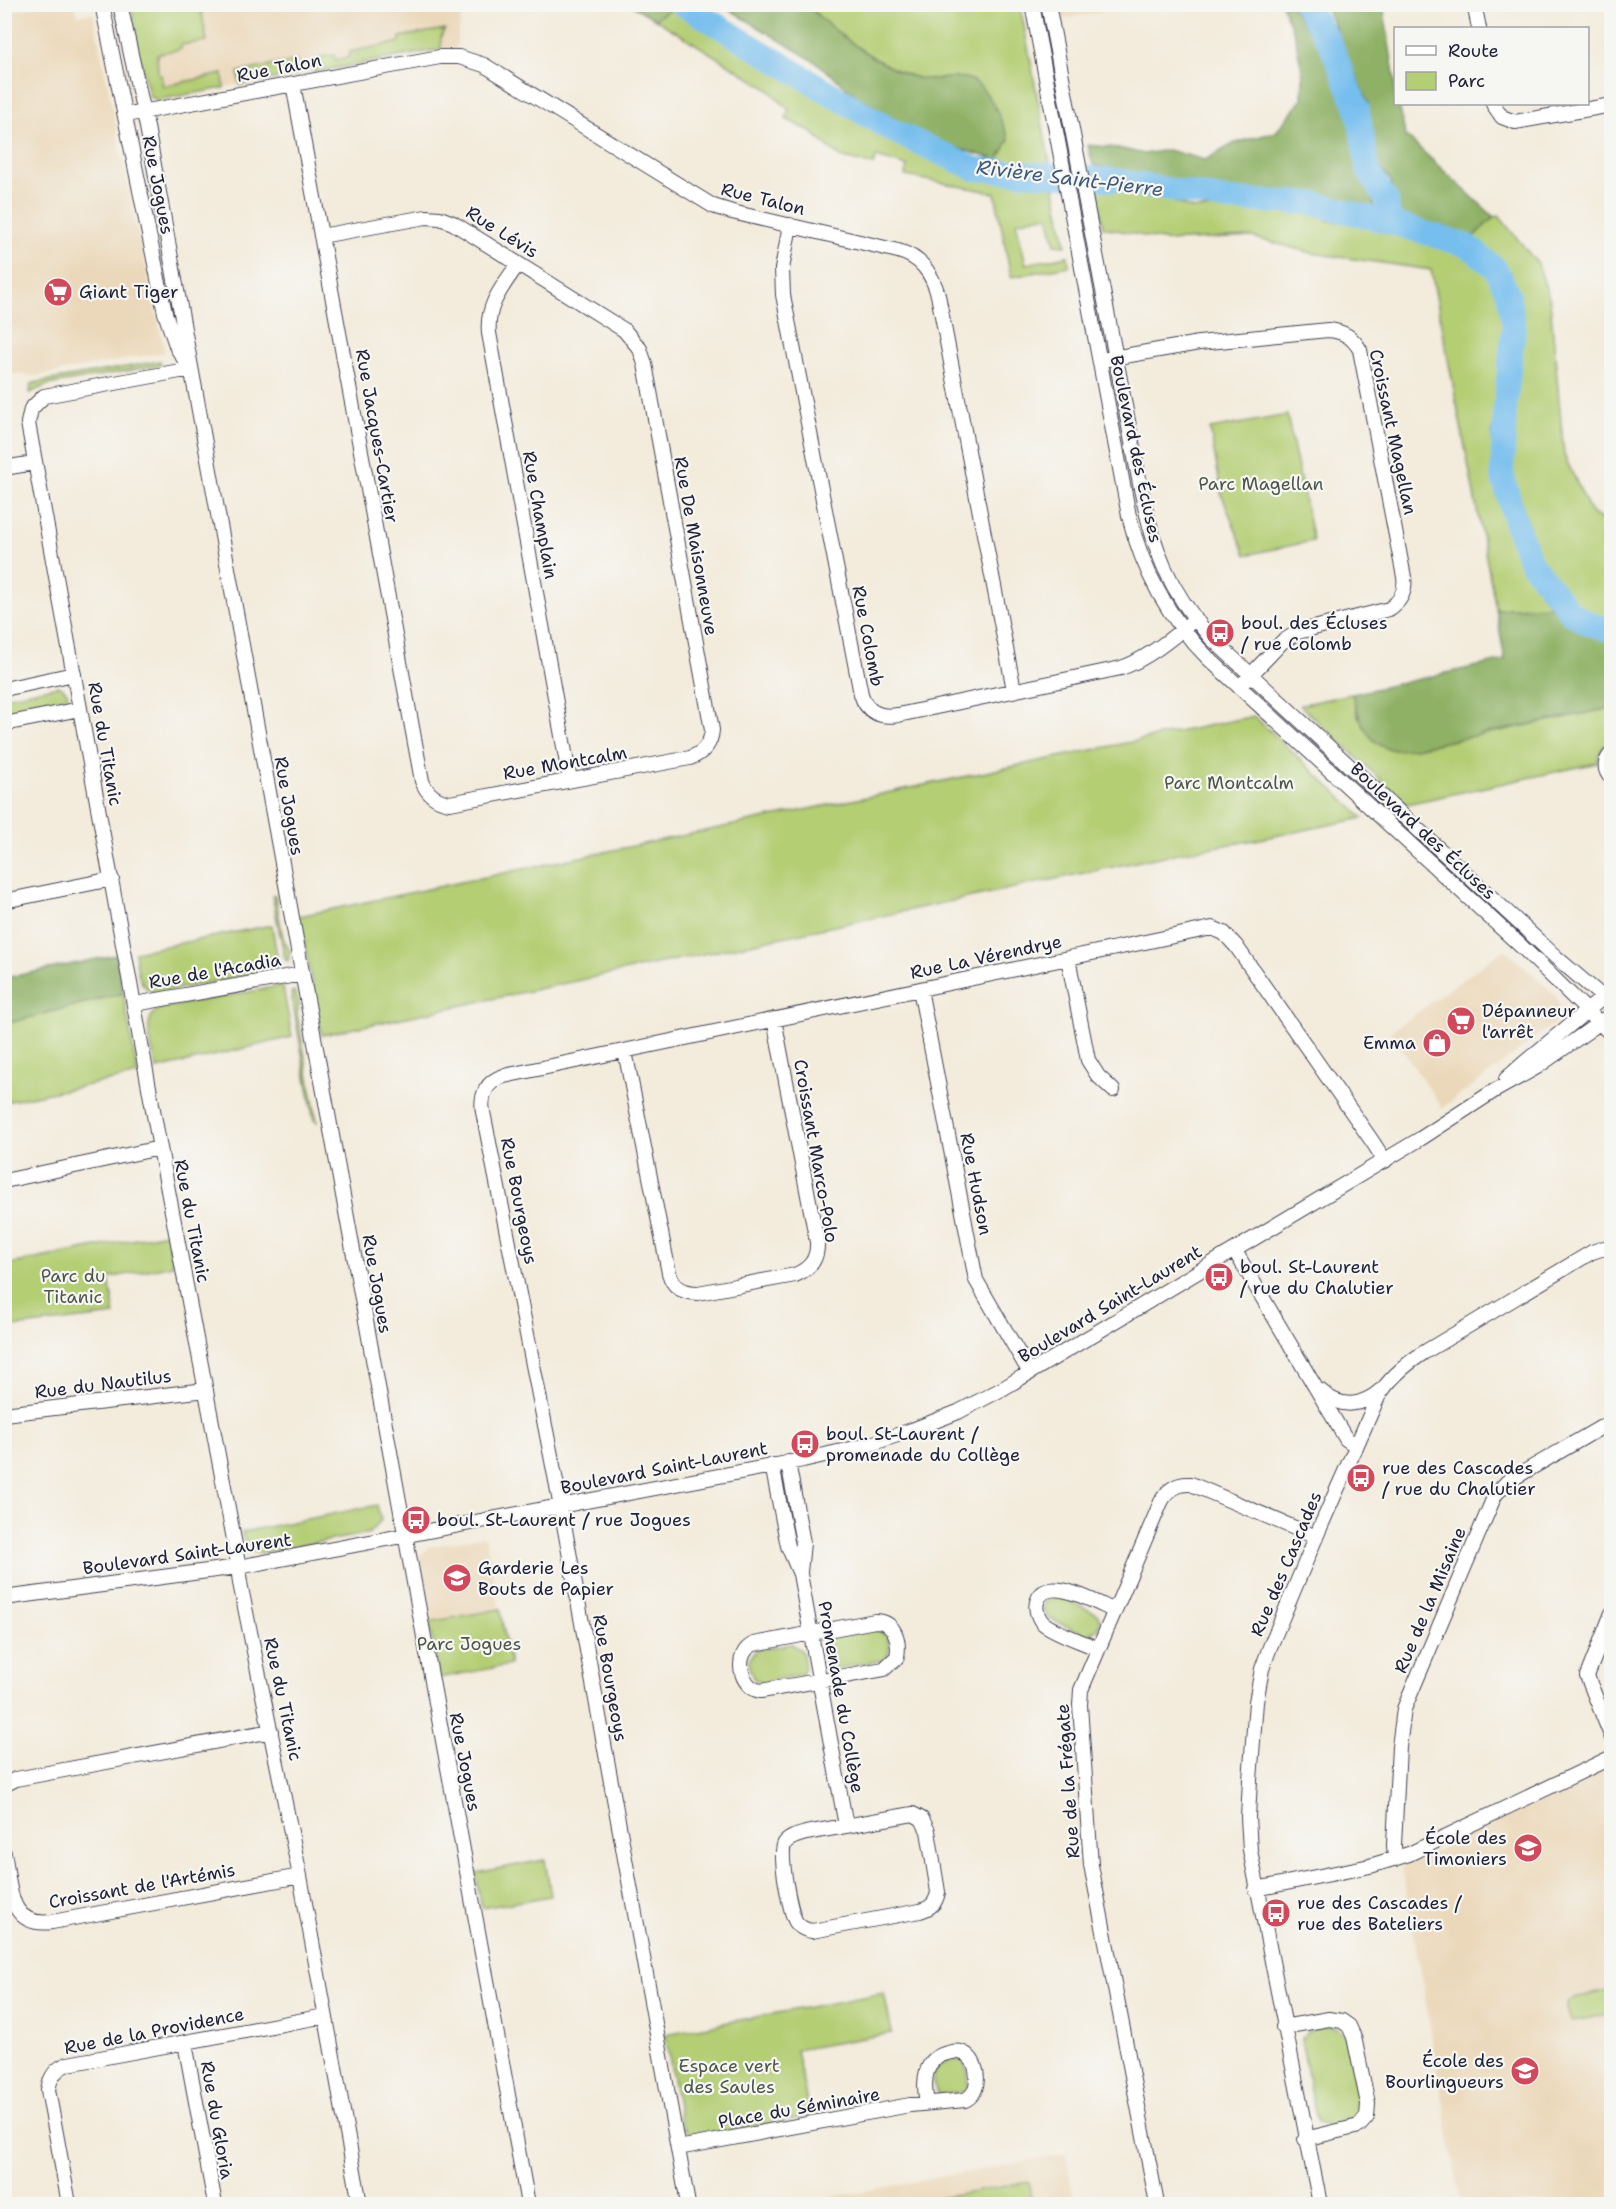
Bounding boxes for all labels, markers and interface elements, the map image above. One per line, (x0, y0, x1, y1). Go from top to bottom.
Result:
legend (1394, 27, 1589, 105)
text: Route (1448, 39, 1499, 63)
street label: Rue Talon (235, 48, 323, 88)
text: Parc (1448, 69, 1485, 93)
street label: Rue Jogues (137, 134, 179, 236)
water label: Rivière Saint-Pierre (975, 154, 1165, 202)
street label: Rue Talon (719, 177, 807, 221)
street label: Rue Lévis (461, 200, 543, 264)
supermarket icon: Giant Tiger (42, 276, 74, 308)
place label: Giant Tiger (79, 280, 178, 304)
street label: Rue Jacques-Cartier (350, 347, 404, 525)
street label: Croissant Magellan (1364, 347, 1422, 517)
street label: Boulevard des Écluses (1104, 353, 1168, 545)
street label: Rue Champlain (517, 449, 563, 581)
street label: Rue De Maisonneuve (668, 455, 724, 637)
park label: Parc Magellan (1198, 472, 1324, 496)
street label: Rue Colomb (846, 584, 890, 688)
place label: boul. des Écluses / rue Colomb (1241, 611, 1388, 656)
bus stop icon: boul. des Écluses / rue Colomb (1204, 617, 1236, 649)
street label: Rue du Titanic (82, 680, 128, 808)
street label: Rue Montcalm (501, 740, 629, 786)
street label: Rue Jogues (268, 755, 310, 857)
street label: Boulevard des Écluses (1345, 757, 1501, 905)
park label: Parc Montcalm (1164, 771, 1294, 795)
street label: Rue La Vérendrye (908, 929, 1064, 985)
street label: Rue de l'Acadia (147, 948, 283, 994)
place label: Dépanneur l'arrêt (1482, 999, 1576, 1044)
supermarket icon: Dépanneur l'arrêt (1445, 1005, 1477, 1037)
shop icon: Emma (1421, 1027, 1453, 1059)
place label: Emma (1363, 1031, 1416, 1055)
street label: Croissant Marco-Polo (788, 1057, 844, 1245)
street label: Rue Hudson (954, 1131, 998, 1237)
street label: Rue Bourgeoys (495, 1135, 543, 1267)
street label: Rue du Titanic (168, 1157, 216, 1285)
street label: Rue Jogues (356, 1233, 398, 1335)
street label: Boulevard Saint-Laurent (1014, 1239, 1206, 1368)
place label: boul. St-Laurent / rue du Chalutier (1240, 1255, 1394, 1300)
bus stop icon: boul. St-Laurent / rue du Chalutier (1203, 1261, 1235, 1293)
park label: Parc du Titanic (41, 1264, 105, 1309)
street label: Rue du Nautilus (33, 1364, 173, 1404)
place label: boul. St-Laurent / promenade du Collège (826, 1422, 1020, 1467)
bus stop icon: boul. St-Laurent / promenade du Collège (789, 1428, 821, 1460)
street label: Boulevard Saint-Laurent (558, 1436, 770, 1500)
place label: rue des Cascades / rue du Chalutier (1382, 1456, 1536, 1501)
bus stop icon: rue des Cascades / rue du Chalutier (1345, 1462, 1377, 1494)
street label: Rue des Cascades (1245, 1488, 1327, 1640)
bus stop icon: boul. St-Laurent / rue Jogues (400, 1504, 432, 1536)
place label: boul. St-Laurent / rue Jogues (437, 1508, 691, 1532)
street label: Rue de la Misaine (1388, 1523, 1472, 1677)
street label: Boulevard Saint-Laurent (81, 1527, 293, 1581)
place label: Garderie Les Bouts de Papier (478, 1556, 614, 1601)
school or university icon: Garderie Les Bouts de Papier (441, 1562, 473, 1594)
street label: Promenade du Collège (812, 1599, 870, 1795)
street label: Rue Bourgeoys (587, 1612, 633, 1744)
park label: Parc Jogues (417, 1632, 521, 1656)
street label: Rue du Titanic (258, 1635, 308, 1763)
street label: Rue de la Frégate (1051, 1703, 1085, 1859)
street label: Rue Jogues (444, 1711, 486, 1813)
place label: École des Timoniers (1423, 1826, 1507, 1871)
school or university icon: École des Timoniers (1512, 1832, 1544, 1864)
street label: Croissant de l'Artémis (47, 1858, 237, 1914)
place label: rue des Cascades / rue des Bateliers (1297, 1891, 1462, 1936)
bus stop icon: rue des Cascades / rue des Bateliers (1260, 1897, 1292, 1929)
street label: Rue de la Providence (62, 2002, 246, 2060)
place label: École des Bourlingueurs (1385, 2049, 1504, 2094)
park label: Espace vert des Saules (678, 2054, 780, 2099)
school or university icon: École des Bourlingueurs (1509, 2055, 1541, 2087)
street label: Rue du Gloria (195, 2059, 239, 2181)
street label: Place du Séminaire (716, 2082, 882, 2134)

